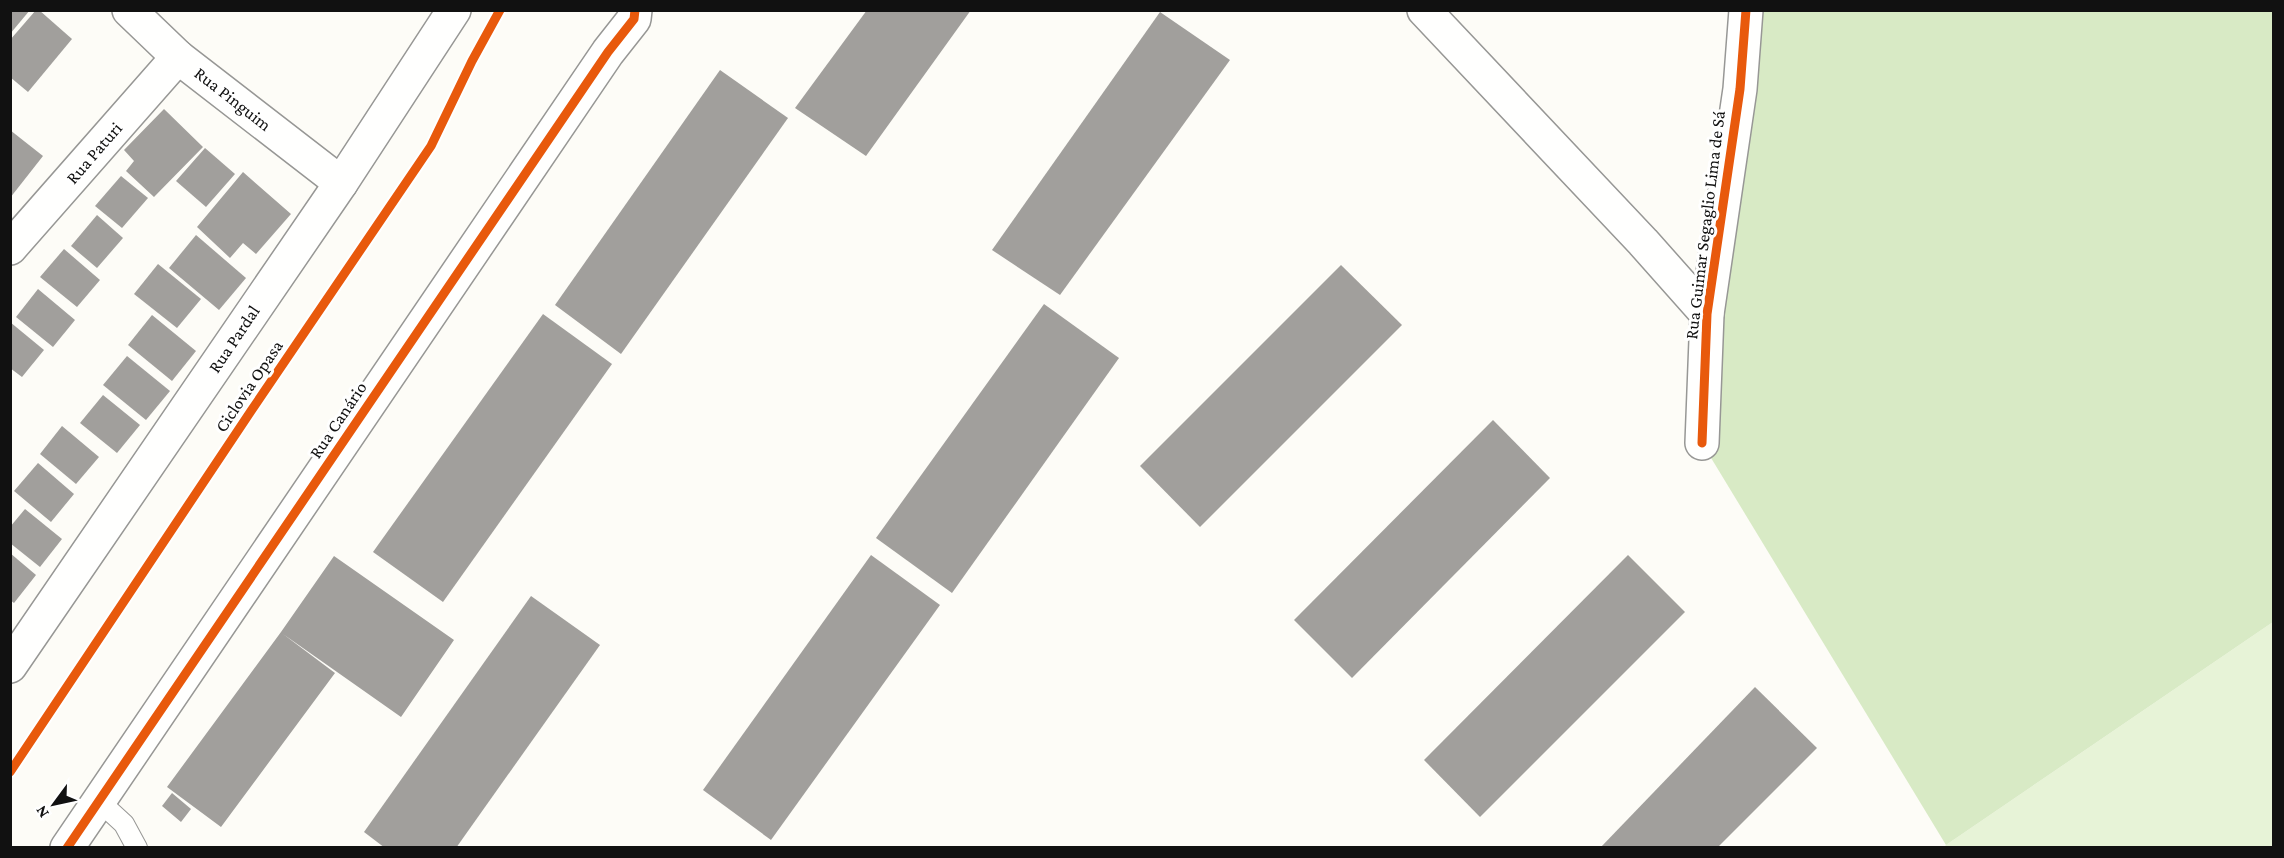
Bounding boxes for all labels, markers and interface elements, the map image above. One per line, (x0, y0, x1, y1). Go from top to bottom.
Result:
street label: Rua Pinguim (191, 63, 276, 135)
street label: Rua Guimar Segaglio Lima de Sá (1681, 109, 1729, 341)
street label: Rua Paturi (62, 118, 126, 188)
street label: Rua Pardal (204, 301, 264, 376)
street label: Ciclovia Opasa (211, 336, 287, 436)
street label: Rua Canário (305, 378, 371, 462)
north arrow (24, 774, 84, 834)
text: N (32, 803, 52, 821)

